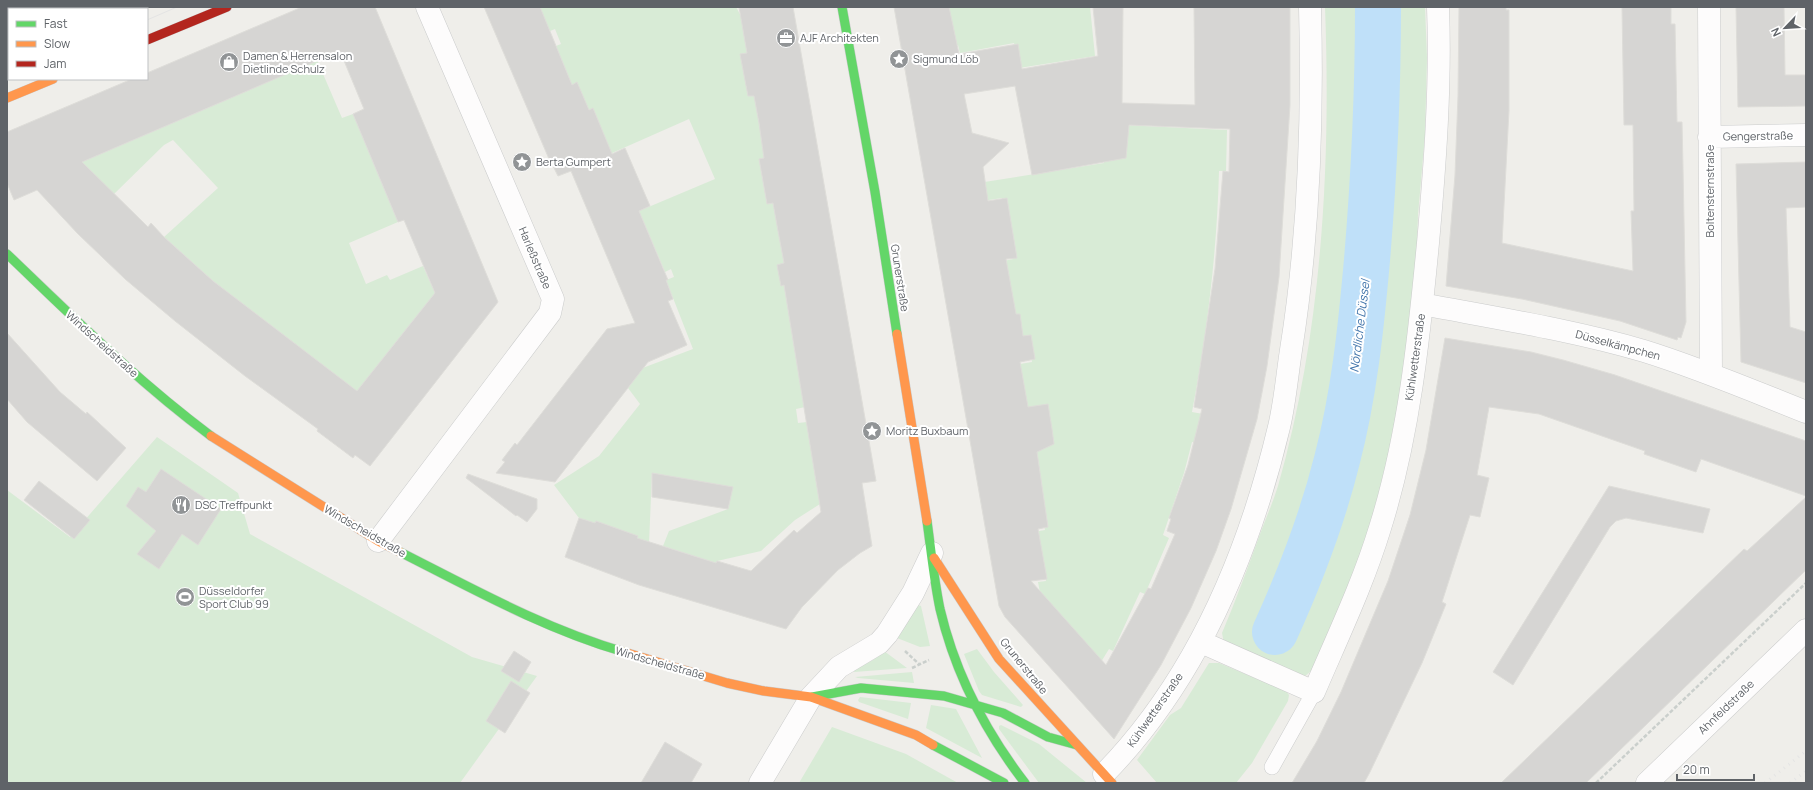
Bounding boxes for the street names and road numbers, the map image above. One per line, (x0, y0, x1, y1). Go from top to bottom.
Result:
street label: Gengerstraße (1723, 127, 1794, 144)
street label: Boltensternstraße (1702, 144, 1717, 237)
street label: Harleßstraße (516, 224, 556, 292)
street label: Grunerstraße (888, 243, 913, 313)
street label: Windscheidstraße (63, 307, 142, 381)
street label: Kühlwetterstraße (1401, 312, 1428, 401)
street label: Düsselkämpchen (1574, 326, 1662, 363)
street label: Windscheidstraße (321, 501, 410, 560)
street label: Grunerstraße (997, 635, 1052, 697)
street label: Windscheidstraße (614, 643, 707, 683)
street label: Kühlwetterstraße (1123, 669, 1186, 750)
street label: Ahnfeldstraße (1694, 676, 1757, 737)

